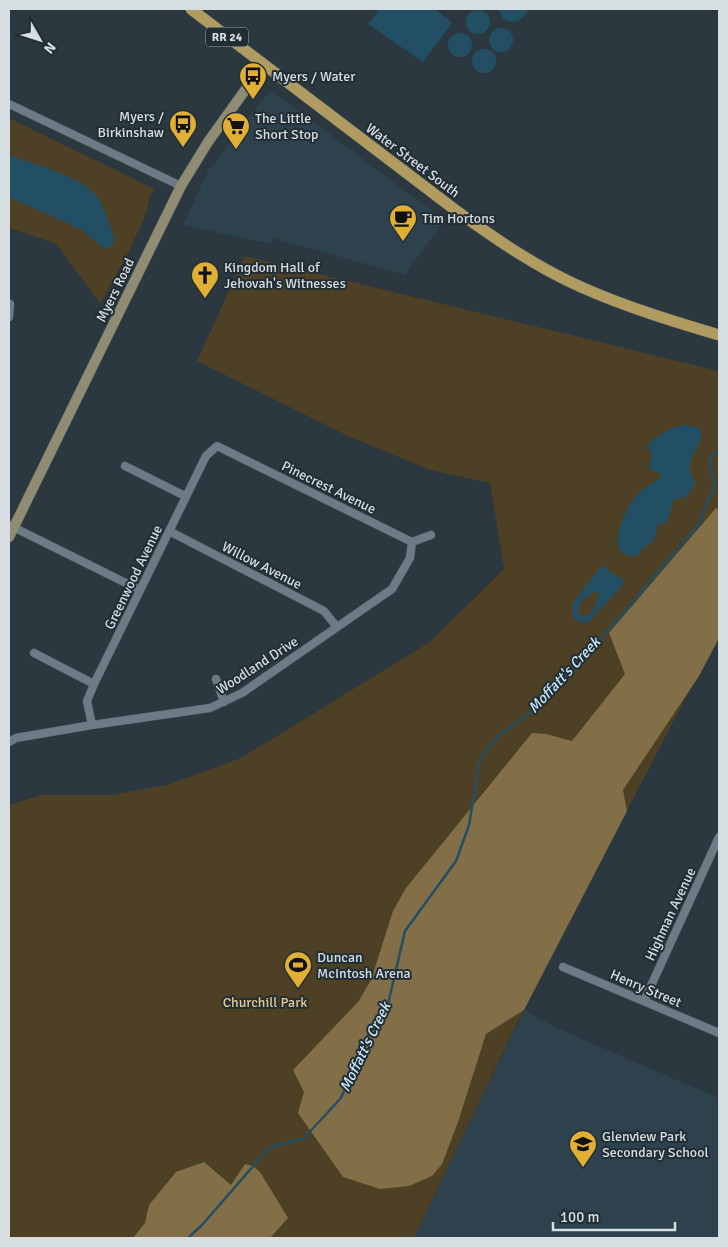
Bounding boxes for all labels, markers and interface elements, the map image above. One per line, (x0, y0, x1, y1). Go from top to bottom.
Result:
north arrow (15, 15, 65, 65)
road number: RR 24 (206, 28, 248, 46)
text: N (40, 39, 59, 57)
bus stop icon: Myers / Water (238, 61, 268, 100)
place label: Myers / Water (272, 68, 356, 85)
place label: Myers / Birkinshaw (97, 108, 164, 141)
bus stop icon: Myers / Birkinshaw (168, 109, 198, 148)
place label: The Little Short Stop (255, 110, 318, 143)
supermarket icon: The Little Short Stop (221, 111, 251, 150)
street label: Water Street South (362, 120, 463, 201)
cafe icon: Tim Hortons (388, 203, 418, 242)
place label: Tim Hortons (422, 210, 495, 227)
street label: Myers Road (93, 255, 138, 325)
place label: Kingdom Hall of Jehovah's Witnesses (224, 259, 346, 292)
church icon: Kingdom Hall of Jehovah's Witnesses (190, 260, 220, 299)
street label: Pinecrest Avenue (279, 457, 379, 518)
street label: Greenwood Avenue (101, 522, 166, 632)
street label: Willow Avenue (219, 538, 305, 593)
water label: Moffatt's Creek (524, 632, 605, 717)
street label: Woodland Drive (213, 633, 301, 698)
street label: Highman Avenue (641, 865, 700, 964)
place label: Duncan McIntosh Arena (317, 949, 411, 982)
sports icon: Duncan McIntosh Arena (283, 950, 313, 989)
street label: Henry Street (608, 966, 684, 1011)
park label: Churchill Park (223, 994, 307, 1011)
water label: Moffatt's Creek (336, 998, 395, 1095)
place label: Glenview Park Secondary School (602, 1128, 709, 1161)
school or university icon: Glenview Park Secondary School (568, 1129, 598, 1168)
scale bar (553, 1200, 676, 1232)
text: 100 m (560, 1208, 600, 1226)

